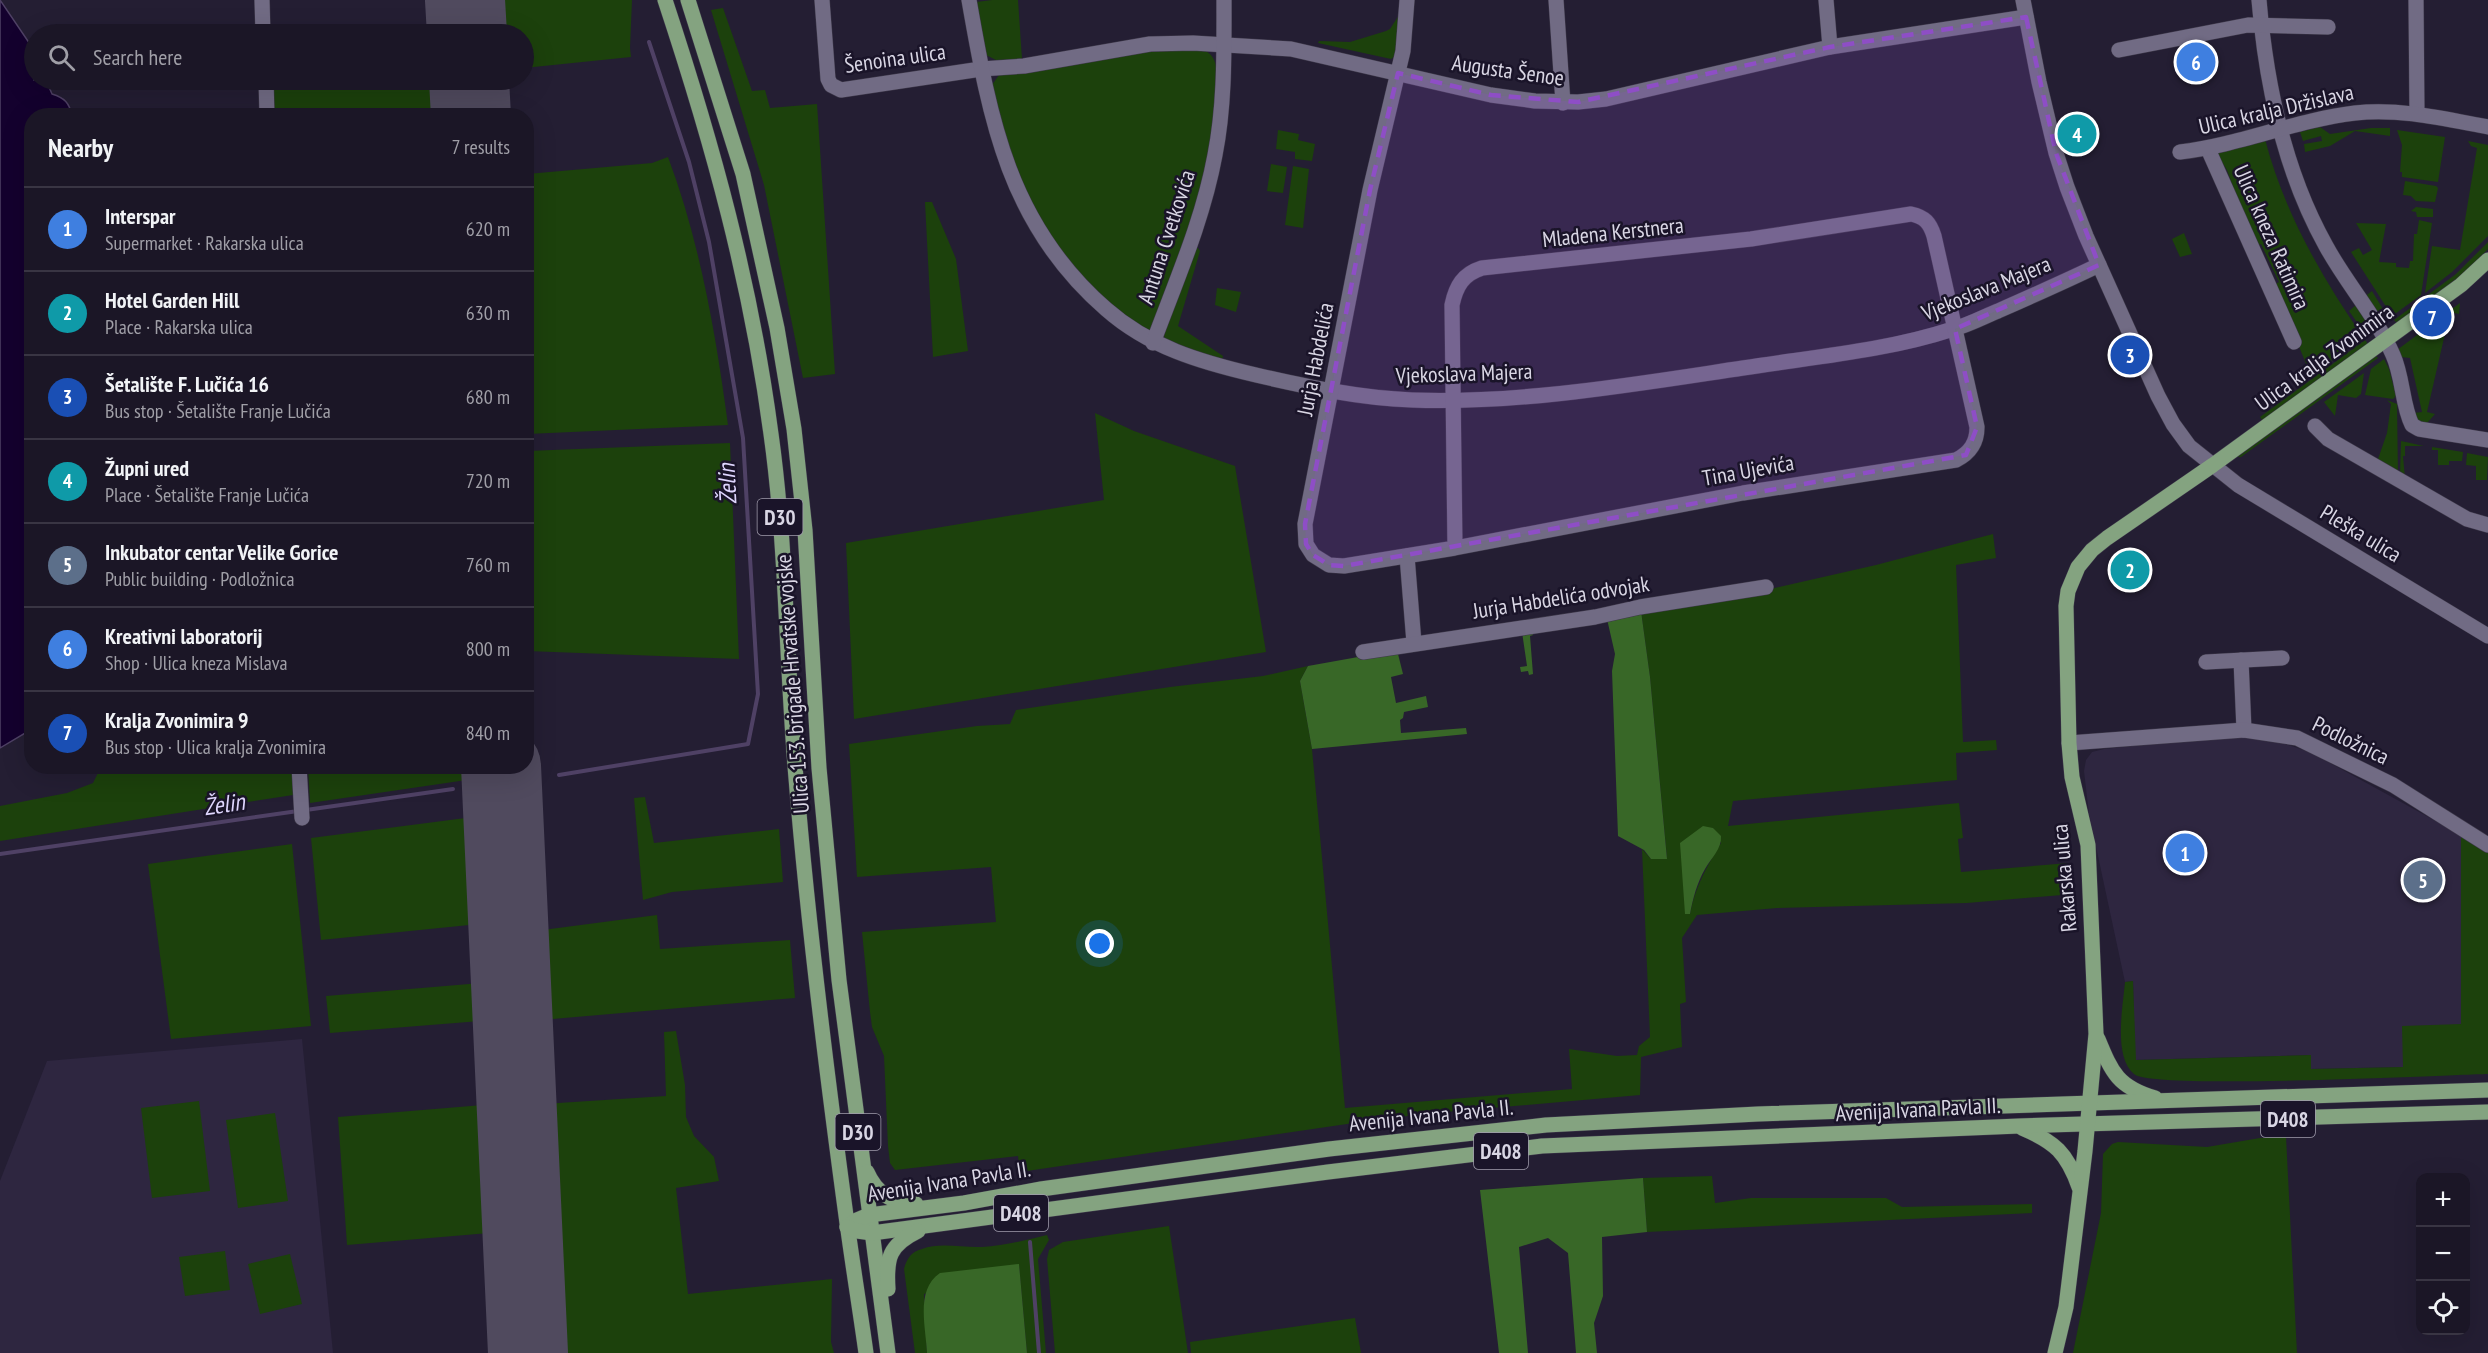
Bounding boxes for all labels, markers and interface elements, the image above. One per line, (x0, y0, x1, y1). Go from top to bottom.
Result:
search box (24, 24, 534, 90)
street label: Šenoina ulica (843, 37, 947, 79)
pin: 6 (2176, 40, 2216, 84)
icon: search (45, 41, 78, 74)
text: Search here (93, 43, 182, 71)
street label: Augusta Šenoe (1450, 48, 1566, 92)
street label: Ulica kralja Držislava (2196, 78, 2356, 140)
pin: 4 (2058, 112, 2096, 156)
text: Nearby (48, 131, 113, 164)
text: 7 results (452, 134, 510, 160)
street label: Ulica kneza Ratimira (2228, 160, 2316, 314)
street label: Antuna Cvetkovića (1131, 166, 1201, 308)
text: Interspar (105, 202, 175, 230)
street label: Mladena Kerstnera (1541, 211, 1685, 253)
text: 1 (63, 216, 72, 242)
text: 620 m (466, 216, 510, 242)
text: Supermarket · Rakarska ulica (105, 230, 304, 256)
street label: Vjekoslava Majera (1916, 249, 2055, 327)
text: Hotel Garden Hill (105, 286, 239, 314)
pin: 7 (2412, 294, 2452, 340)
street label: Ulica kralja Zvonimira (2249, 297, 2399, 417)
text: 2 (63, 300, 72, 326)
text: 630 m (466, 300, 510, 326)
street label: Jurja Habdelića (1290, 300, 1340, 419)
text: Place · Rakarska ulica (105, 314, 253, 340)
pin: 3 (2110, 332, 2150, 378)
street label: Vjekoslava Majera (1394, 357, 1533, 389)
text: Šetalište F. Lučića 16 (105, 370, 269, 398)
text: 3 (63, 384, 72, 410)
text: 680 m (466, 384, 510, 410)
text: Bus stop · Šetalište Franje Lučića (105, 398, 331, 424)
street label: Tina Ujevića (1700, 448, 1796, 492)
text: Župni ured (105, 454, 189, 482)
water label: Želin (710, 461, 744, 505)
text: 4 (63, 468, 72, 494)
text: 720 m (466, 468, 510, 494)
text: Place · Šetalište Franje Lučića (105, 482, 309, 508)
street label: Pleška ulica (2315, 498, 2407, 568)
road number: D30 (758, 499, 802, 535)
text: Inkubator centar Velike Gorice (105, 538, 339, 566)
pin: 2 (2110, 548, 2150, 592)
text: 5 (63, 552, 72, 578)
text: 760 m (466, 552, 510, 578)
street label: Ulica 153. brigade Hrvatske vojske (769, 554, 815, 814)
text: Public building · Podložnica (105, 566, 295, 592)
street label: Jurja Habdelića odvojak (1470, 569, 1652, 625)
text: Kreativni laboratorij (105, 622, 263, 650)
text: 6 (63, 636, 72, 662)
text: 800 m (466, 636, 510, 662)
text: Shop · Ulica kneza Mislava (105, 650, 288, 676)
text: Kralja Zvonimira 9 (105, 706, 249, 734)
street label: Podložnica (2308, 710, 2394, 770)
text: 7 (63, 720, 72, 746)
text: 840 m (466, 720, 510, 746)
text: Bus stop · Ulica kralja Zvonimira (105, 734, 326, 760)
water label: Želin (202, 786, 248, 822)
street label: Rakarska ulica (2045, 823, 2083, 933)
pin: 1 (2166, 830, 2204, 876)
pin: 5 (2404, 858, 2442, 902)
your location (1085, 929, 1114, 958)
street label: Avenija Ivana Pavla II. (1835, 1091, 2001, 1127)
street label: Avenija Ivana Pavla II. (1347, 1092, 1515, 1138)
road number: D408 (2261, 1101, 2315, 1137)
road number: D30 (836, 1114, 880, 1150)
road number: D408 (1474, 1133, 1528, 1169)
street label: Avenija Ivana Pavla II. (865, 1154, 1033, 1208)
map controls (2416, 1173, 2470, 1335)
button: + (2416, 1173, 2470, 1227)
road number: D408 (994, 1195, 1048, 1231)
button: − (2416, 1227, 2470, 1281)
button: locate (2416, 1281, 2470, 1335)

